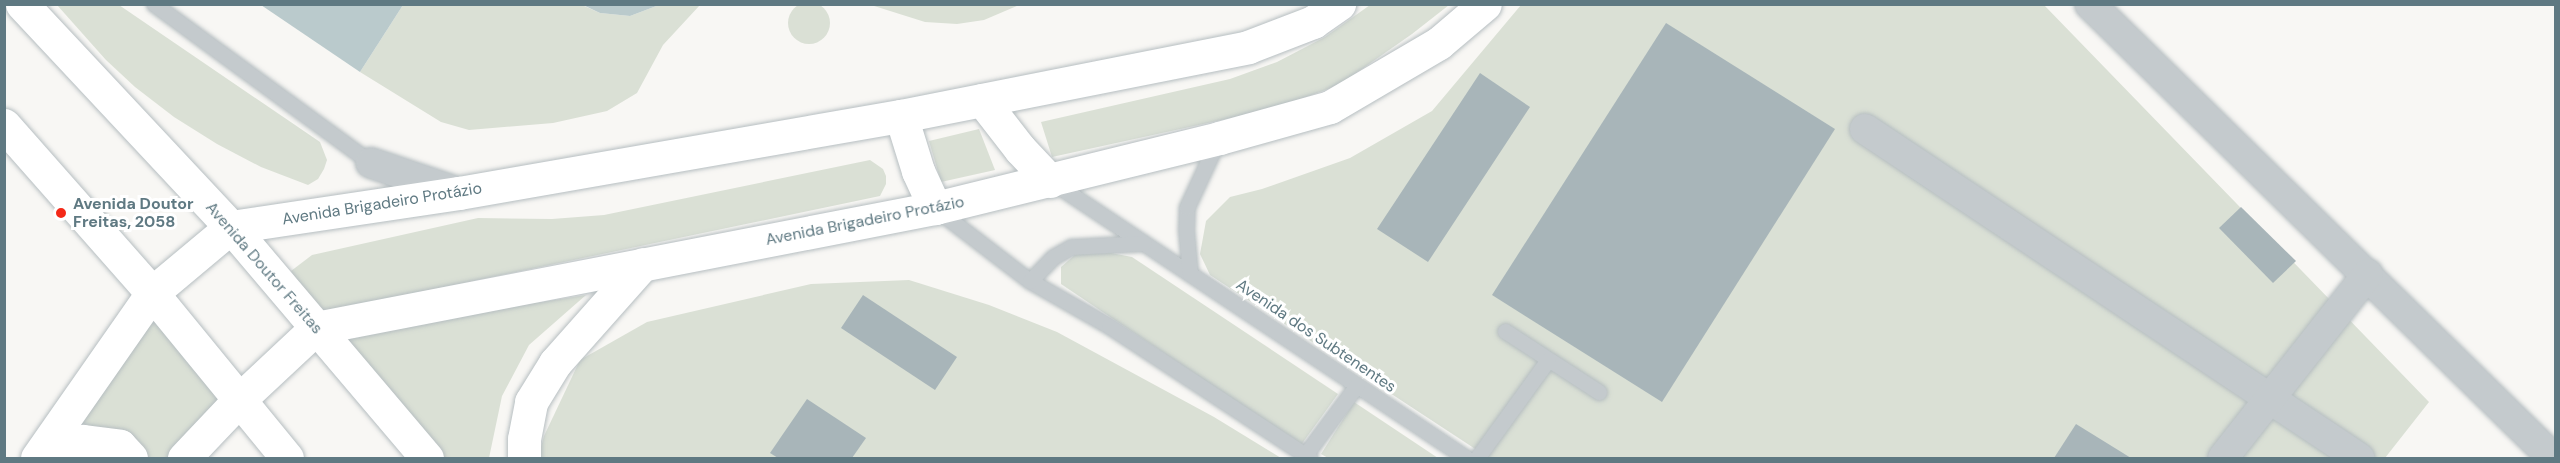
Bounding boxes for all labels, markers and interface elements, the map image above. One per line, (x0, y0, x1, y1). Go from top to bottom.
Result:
street label: Avenida Brigadeiro Protázio (281, 179, 483, 229)
street label: Avenida Brigadeiro Protázio (764, 192, 966, 250)
place label: Avenida Doutor Freitas, 2058 (73, 194, 194, 232)
street label: Avenida Doutor Freitas (202, 198, 326, 338)
marker: Avenida Doutor Freitas, 2058 (54, 206, 68, 220)
street label: Avenida dos Subtenentes (1232, 275, 1400, 397)

